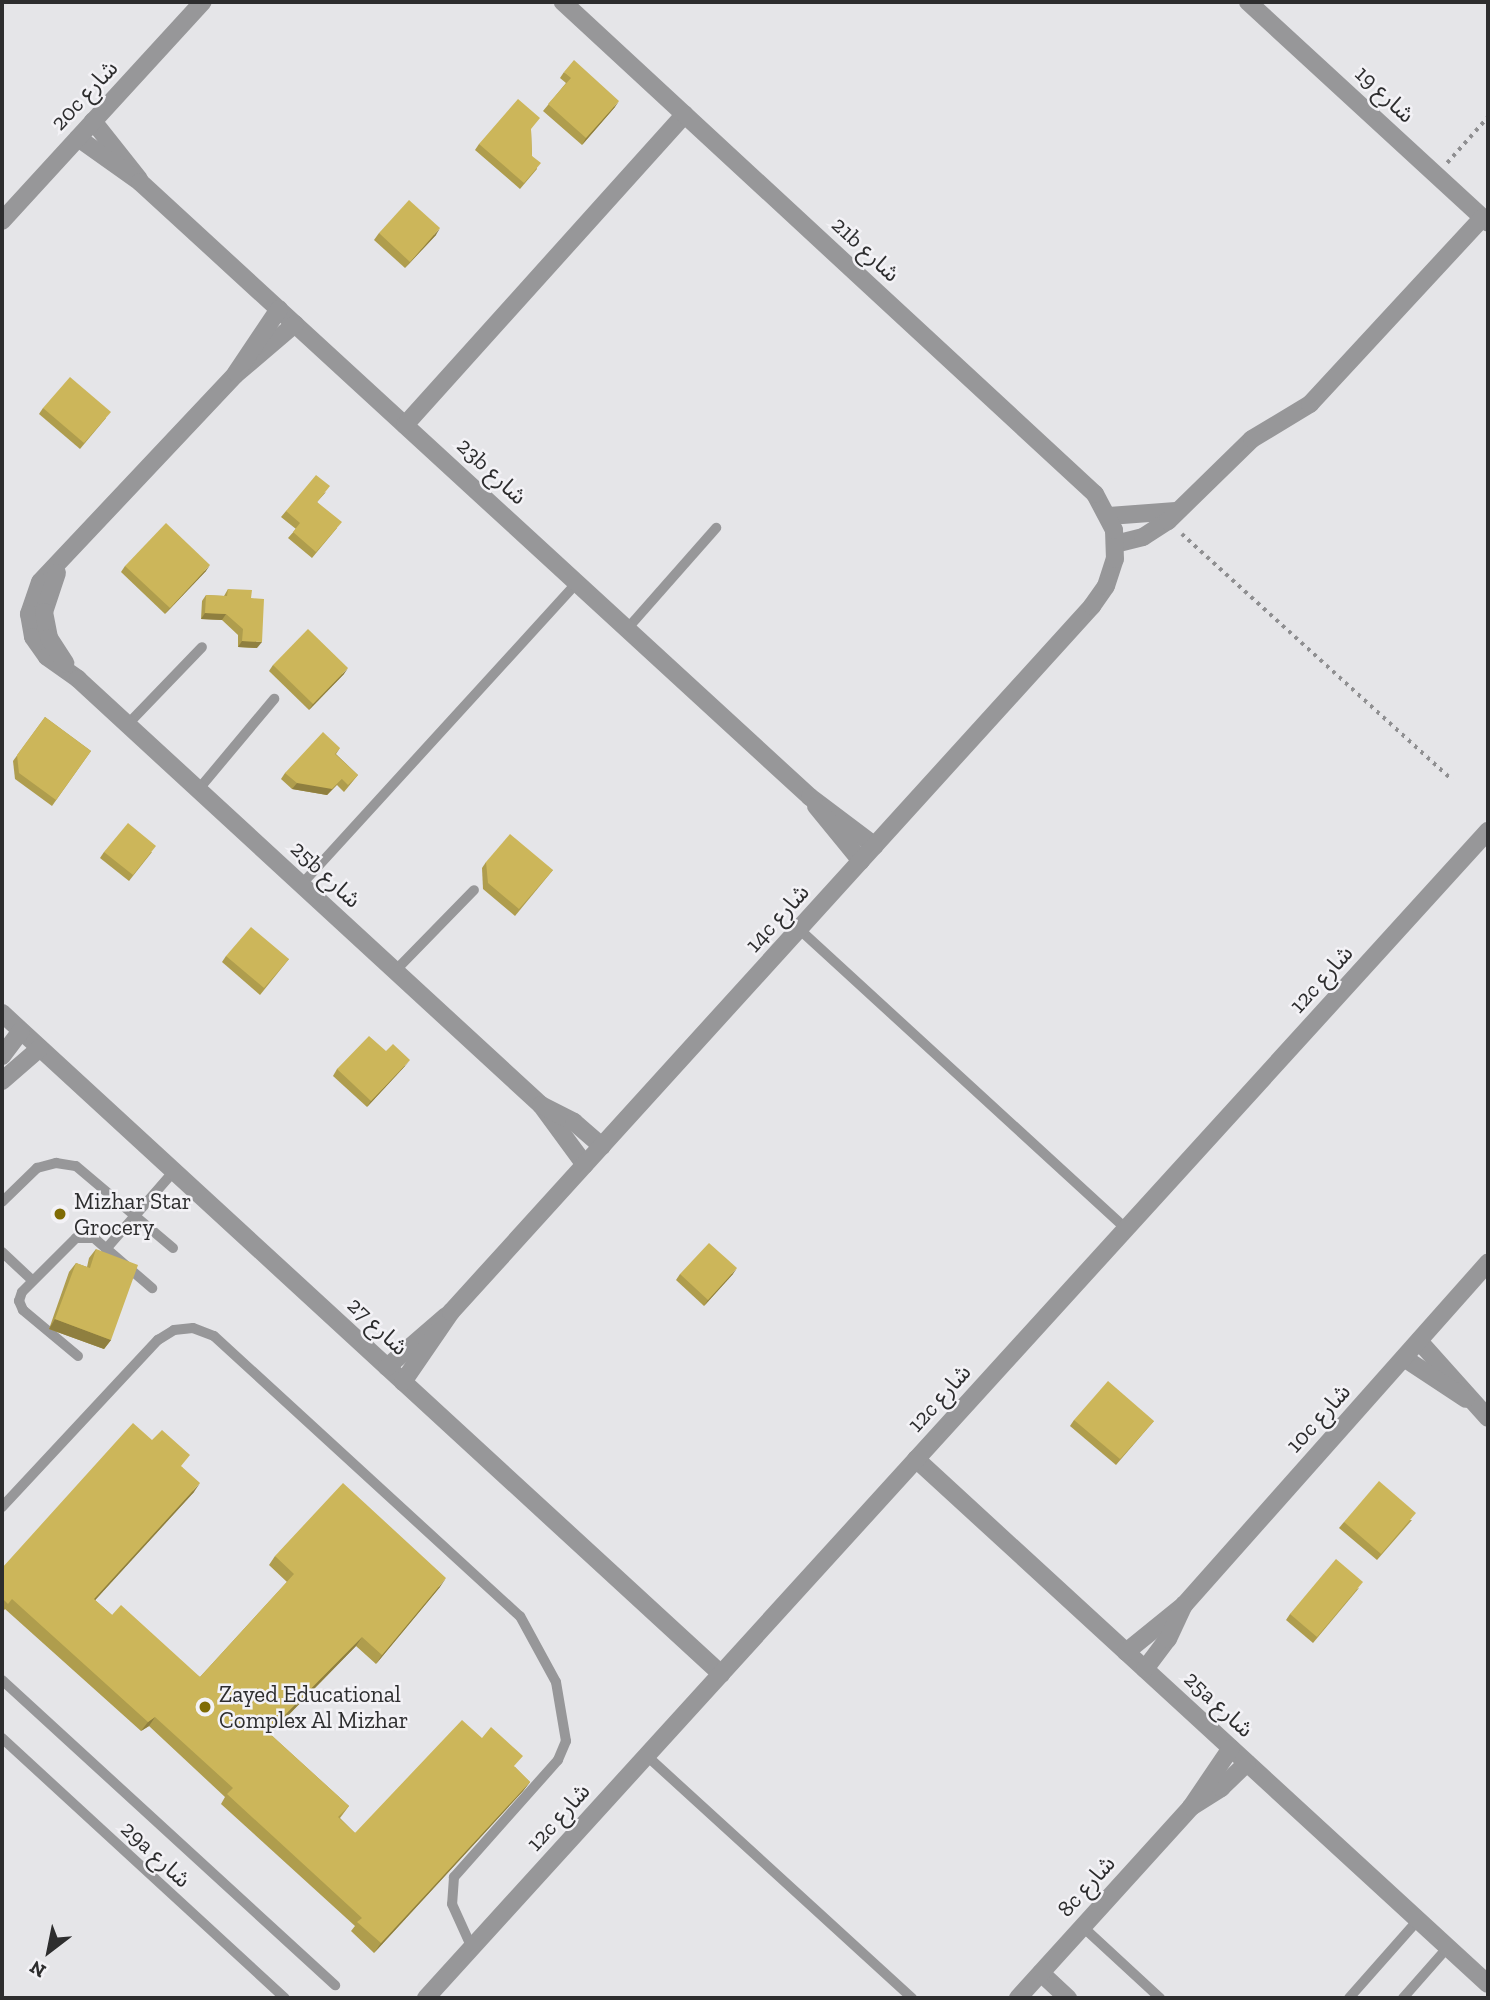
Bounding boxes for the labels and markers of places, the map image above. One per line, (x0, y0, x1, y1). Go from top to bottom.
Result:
place label: Mizhar Star Grocery (74, 1187, 192, 1241)
marker: Mizhar Star Grocery (52, 1206, 68, 1222)
place label: Zayed Educational Complex Al Mizhar (219, 1680, 409, 1734)
marker: Zayed Educational Complex Al Mizhar (197, 1699, 213, 1715)

